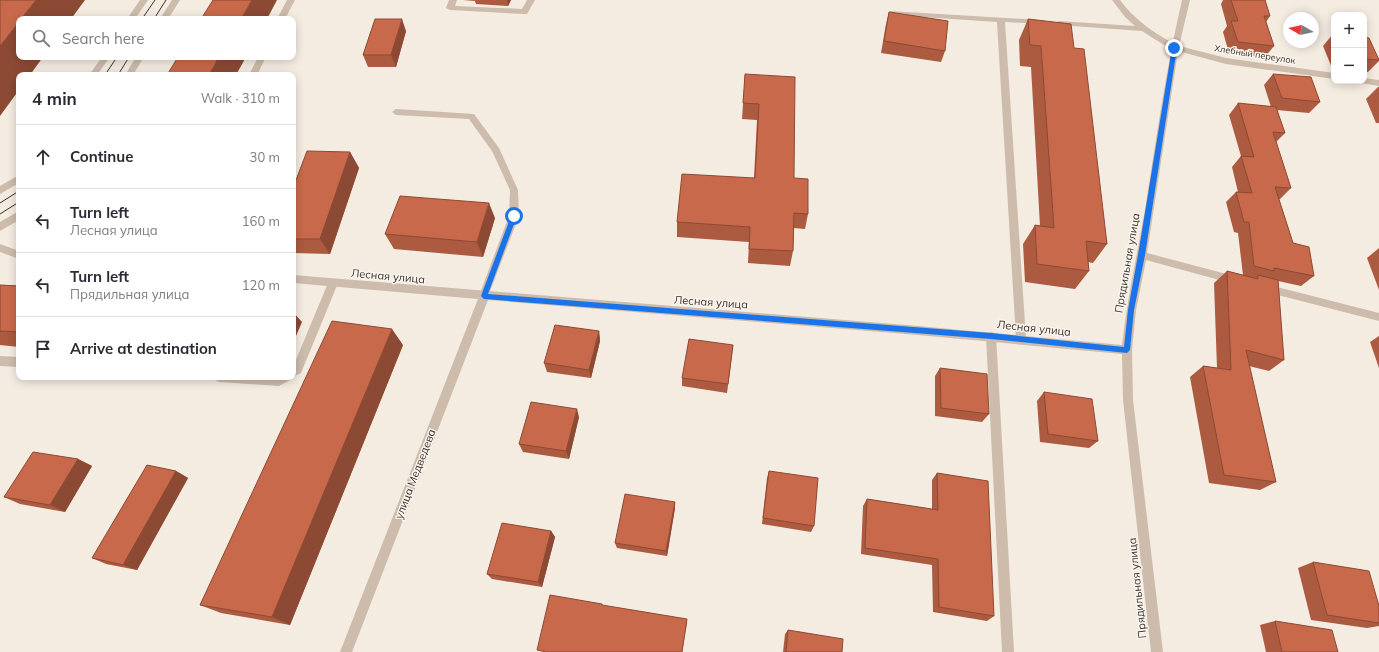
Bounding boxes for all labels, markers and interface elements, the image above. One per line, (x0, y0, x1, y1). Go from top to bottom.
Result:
north arrow (1283, 12, 1319, 48)
map controls (1331, 12, 1367, 84)
button: + (1331, 12, 1367, 48)
search box (16, 16, 296, 60)
icon: search (30, 27, 52, 49)
text: Search here (62, 29, 144, 48)
route end (1165, 39, 1183, 57)
street label: Хлебный переулок (1214, 42, 1296, 67)
button: − (1331, 48, 1367, 84)
text: 4 min (32, 88, 77, 109)
text: Walk · 310 m (201, 90, 280, 106)
icon: ahead (32, 146, 54, 168)
text: Continue (70, 147, 133, 166)
text: 30 m (250, 149, 280, 165)
text: Turn left (70, 203, 129, 222)
route start (505, 207, 523, 225)
icon: left (32, 210, 54, 232)
street label: Прядильная улица (1111, 212, 1143, 314)
text: 160 m (242, 213, 280, 229)
text: Лесная улица (70, 222, 158, 238)
street label: Лесная улица (350, 266, 426, 286)
text: Turn left (70, 267, 129, 286)
icon: left (32, 274, 54, 296)
text: 120 m (242, 277, 280, 293)
text: Прядильная улица (70, 286, 190, 302)
street label: Лесная улица (673, 292, 749, 312)
street label: Лесная улица (996, 317, 1072, 339)
icon: arrive (32, 338, 54, 360)
text: Arrive at destination (70, 339, 217, 358)
street label: улица Медведева (391, 427, 439, 521)
street label: Прядильная улица (1125, 537, 1149, 639)

